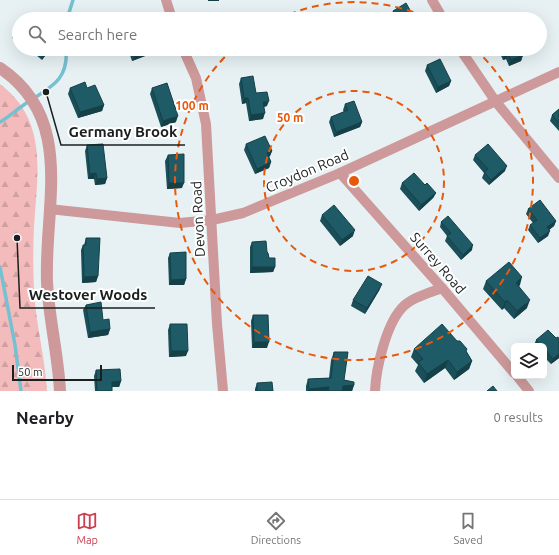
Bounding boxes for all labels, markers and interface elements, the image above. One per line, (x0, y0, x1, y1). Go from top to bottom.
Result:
search box (12, 12, 547, 56)
icon: search (26, 23, 48, 45)
text: Search here (58, 26, 137, 43)
text: 100 m (175, 99, 209, 112)
text: 50 m (277, 111, 303, 124)
callout: Germany Brook (61, 118, 185, 145)
text: Germany Brook (69, 123, 178, 140)
street label: Croydon Road (263, 146, 351, 196)
centre of rings (347, 174, 361, 188)
street label: Devon Road (188, 181, 208, 257)
street label: Surrey Road (407, 229, 469, 297)
callout: Westover Woods (20, 281, 155, 308)
text: Westover Woods (29, 286, 147, 303)
map controls (511, 343, 547, 379)
button: layers (511, 343, 547, 379)
scale bar (12, 363, 102, 382)
text: 50 m (18, 366, 42, 378)
text: Nearby (16, 408, 74, 427)
text: 0 results (493, 410, 543, 424)
tab: Map (76, 510, 98, 546)
tab: Directions (251, 510, 301, 546)
tab: Saved (453, 510, 483, 546)

